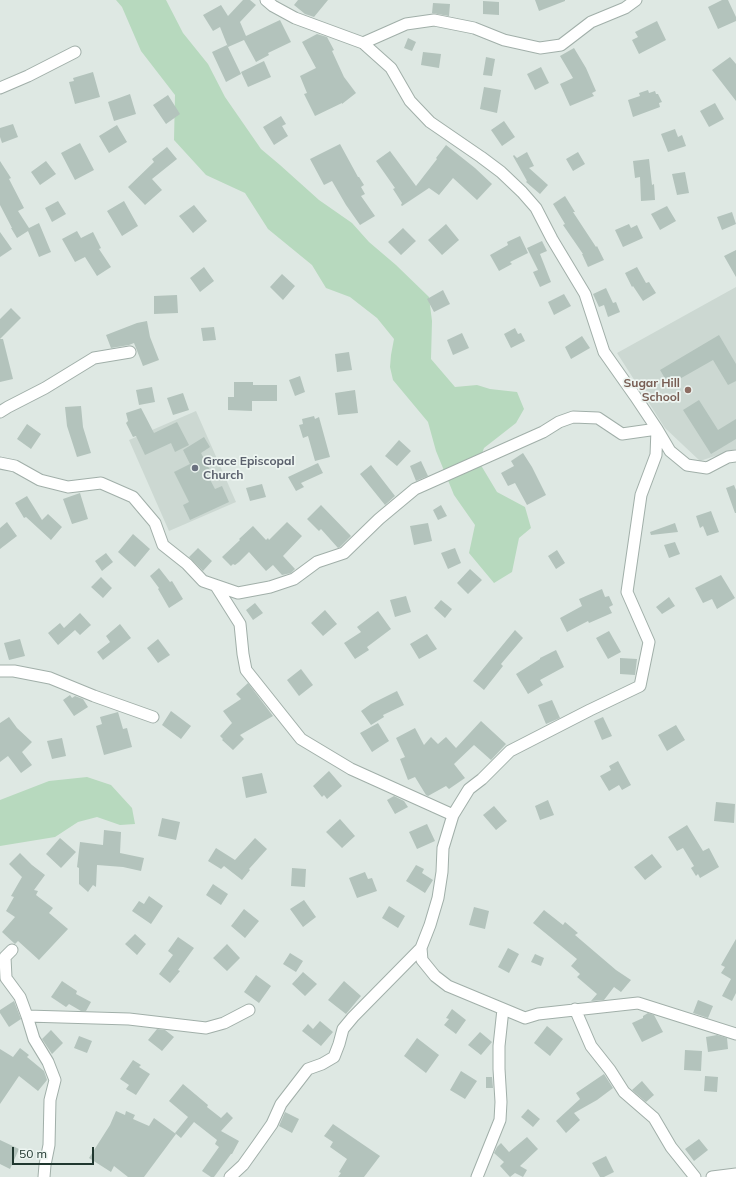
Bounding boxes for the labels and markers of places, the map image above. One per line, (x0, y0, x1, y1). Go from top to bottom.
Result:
place label: Sugar Hill School (624, 376, 680, 404)
marker: Sugar Hill School (683, 385, 693, 395)
place label: Grace Episcopal Church (203, 454, 295, 482)
marker: Grace Episcopal Church (190, 463, 200, 473)

